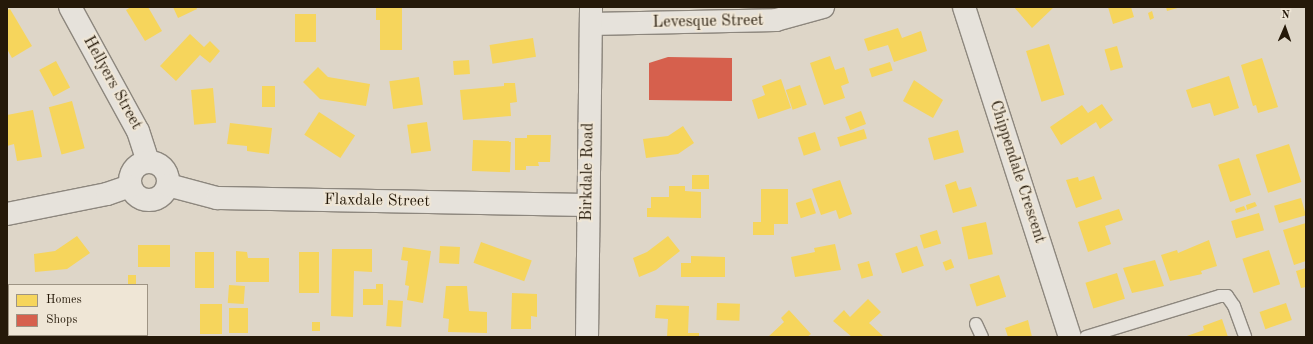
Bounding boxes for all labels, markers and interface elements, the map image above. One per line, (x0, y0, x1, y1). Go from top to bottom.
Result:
north arrow (1265, 8, 1305, 48)
text: N (1281, 10, 1290, 21)
street label: Levesque Street (652, 11, 764, 33)
street label: Hellyers Street (78, 33, 146, 133)
street label: Chippendale Crescent (985, 98, 1049, 246)
street label: Birkdale Road (578, 123, 598, 221)
street label: Flaxdale Street (324, 190, 430, 212)
legend (8, 284, 148, 336)
text: Homes (46, 294, 82, 306)
text: Shops (46, 314, 77, 326)

